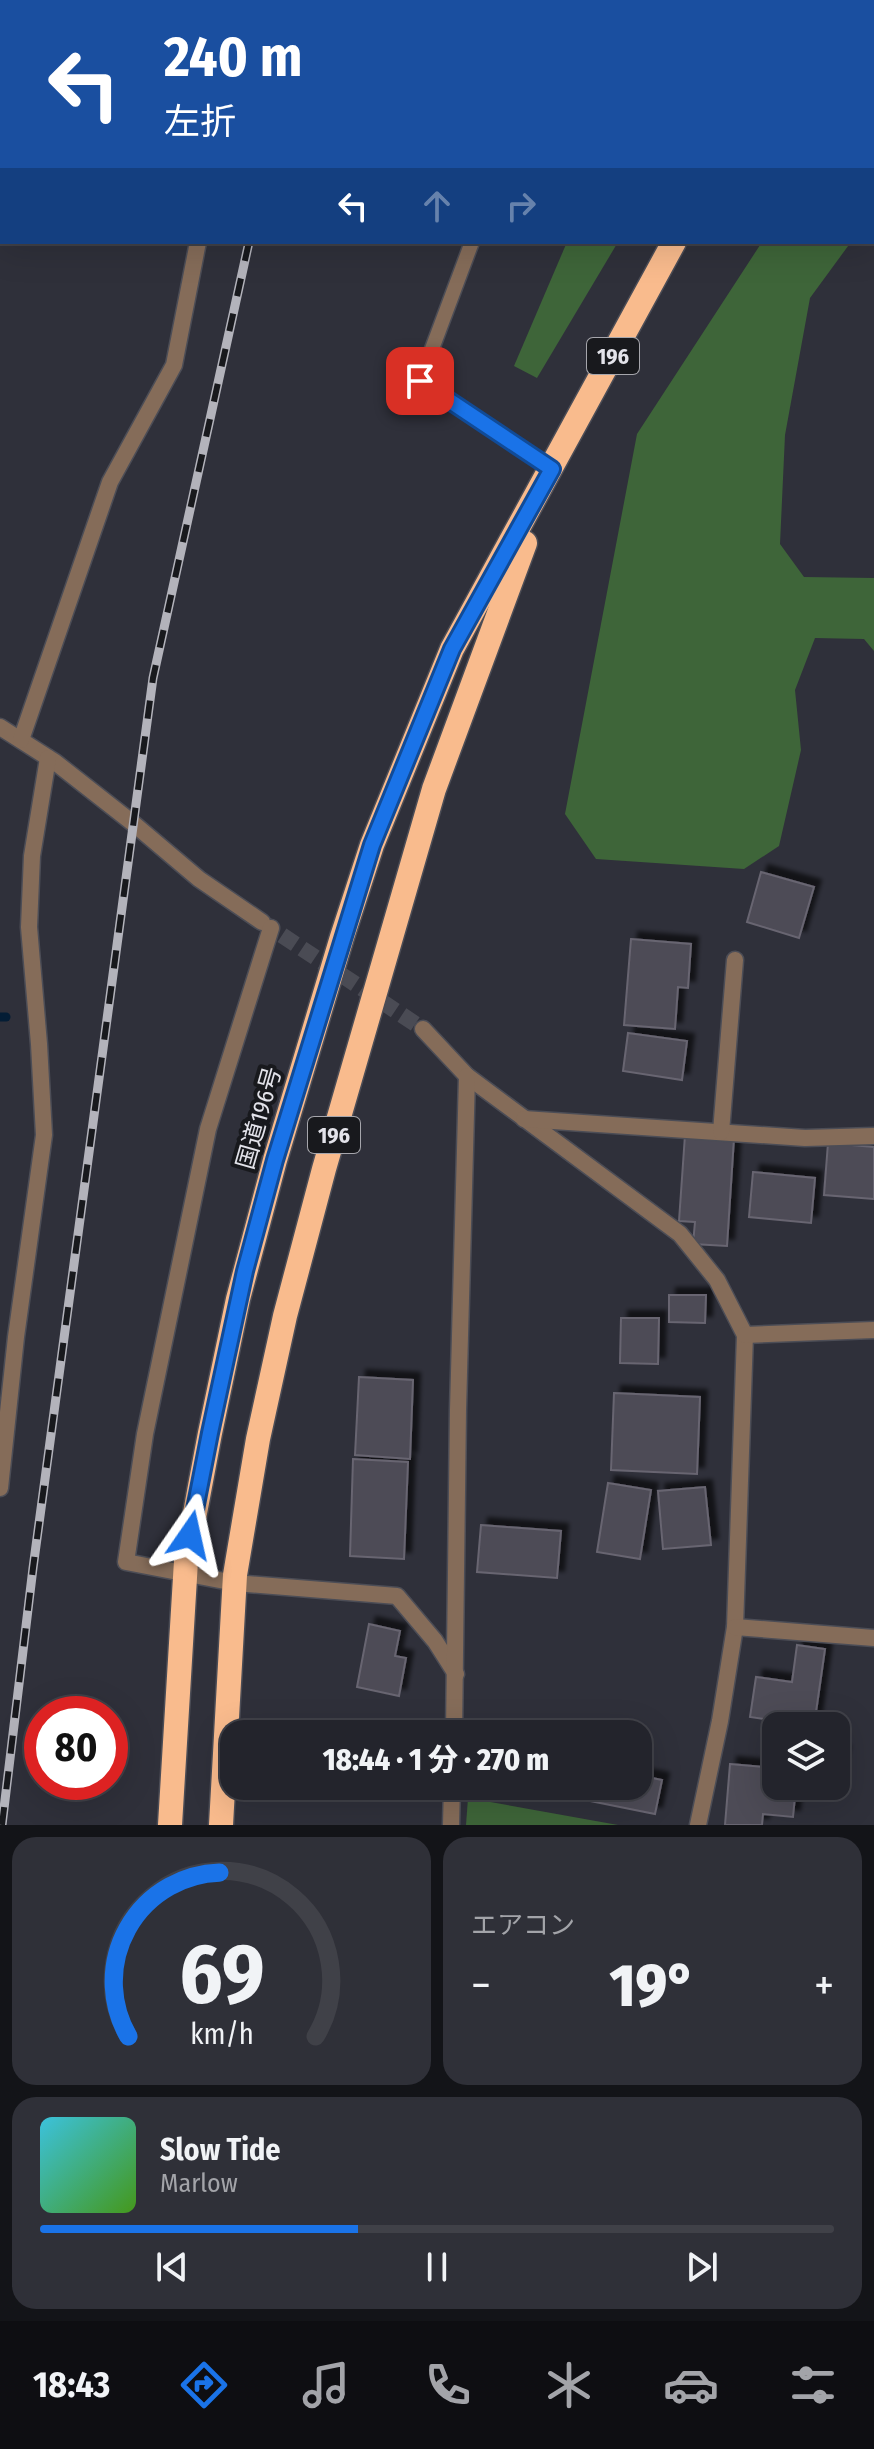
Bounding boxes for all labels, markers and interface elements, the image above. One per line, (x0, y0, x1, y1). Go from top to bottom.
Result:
text: 240 m (164, 24, 303, 91)
icon: left (32, 32, 136, 136)
text: 左折 (164, 100, 236, 144)
icon: left (331, 184, 375, 228)
icon: ahead (415, 184, 459, 228)
icon: right (499, 184, 543, 228)
road number: 196 (587, 338, 639, 374)
pin (386, 347, 454, 415)
icon: arrive (398, 359, 442, 403)
street label: 国道196号 (231, 1064, 287, 1172)
road number: 196 (308, 1117, 360, 1153)
position arrow (148, 1493, 232, 1577)
speed limit sign: 80 (24, 1696, 128, 1800)
map controls (762, 1712, 850, 1800)
button: layers (762, 1712, 850, 1800)
text: 18:44 · 1 分 · 270 m (323, 1742, 549, 1778)
text: エアコン (471, 1910, 575, 1941)
text: 69 (179, 1925, 264, 2025)
text: 19° (610, 1950, 695, 2022)
text: − (471, 1959, 491, 2012)
text: + (814, 1959, 834, 2012)
text: km/h (190, 2017, 253, 2052)
text: Slow Tide (160, 2132, 281, 2168)
text: Marlow (160, 2168, 238, 2199)
icon: previous (150, 2245, 194, 2289)
icon: pause (415, 2245, 459, 2289)
icon: next (680, 2245, 724, 2289)
icon: directions (176, 2357, 232, 2413)
icon: music (298, 2357, 354, 2413)
icon: phone (420, 2357, 476, 2413)
icon: climate (541, 2357, 597, 2413)
icon: car (663, 2357, 719, 2413)
icon: filters (785, 2357, 841, 2413)
text: 18:43 (33, 2363, 110, 2407)

